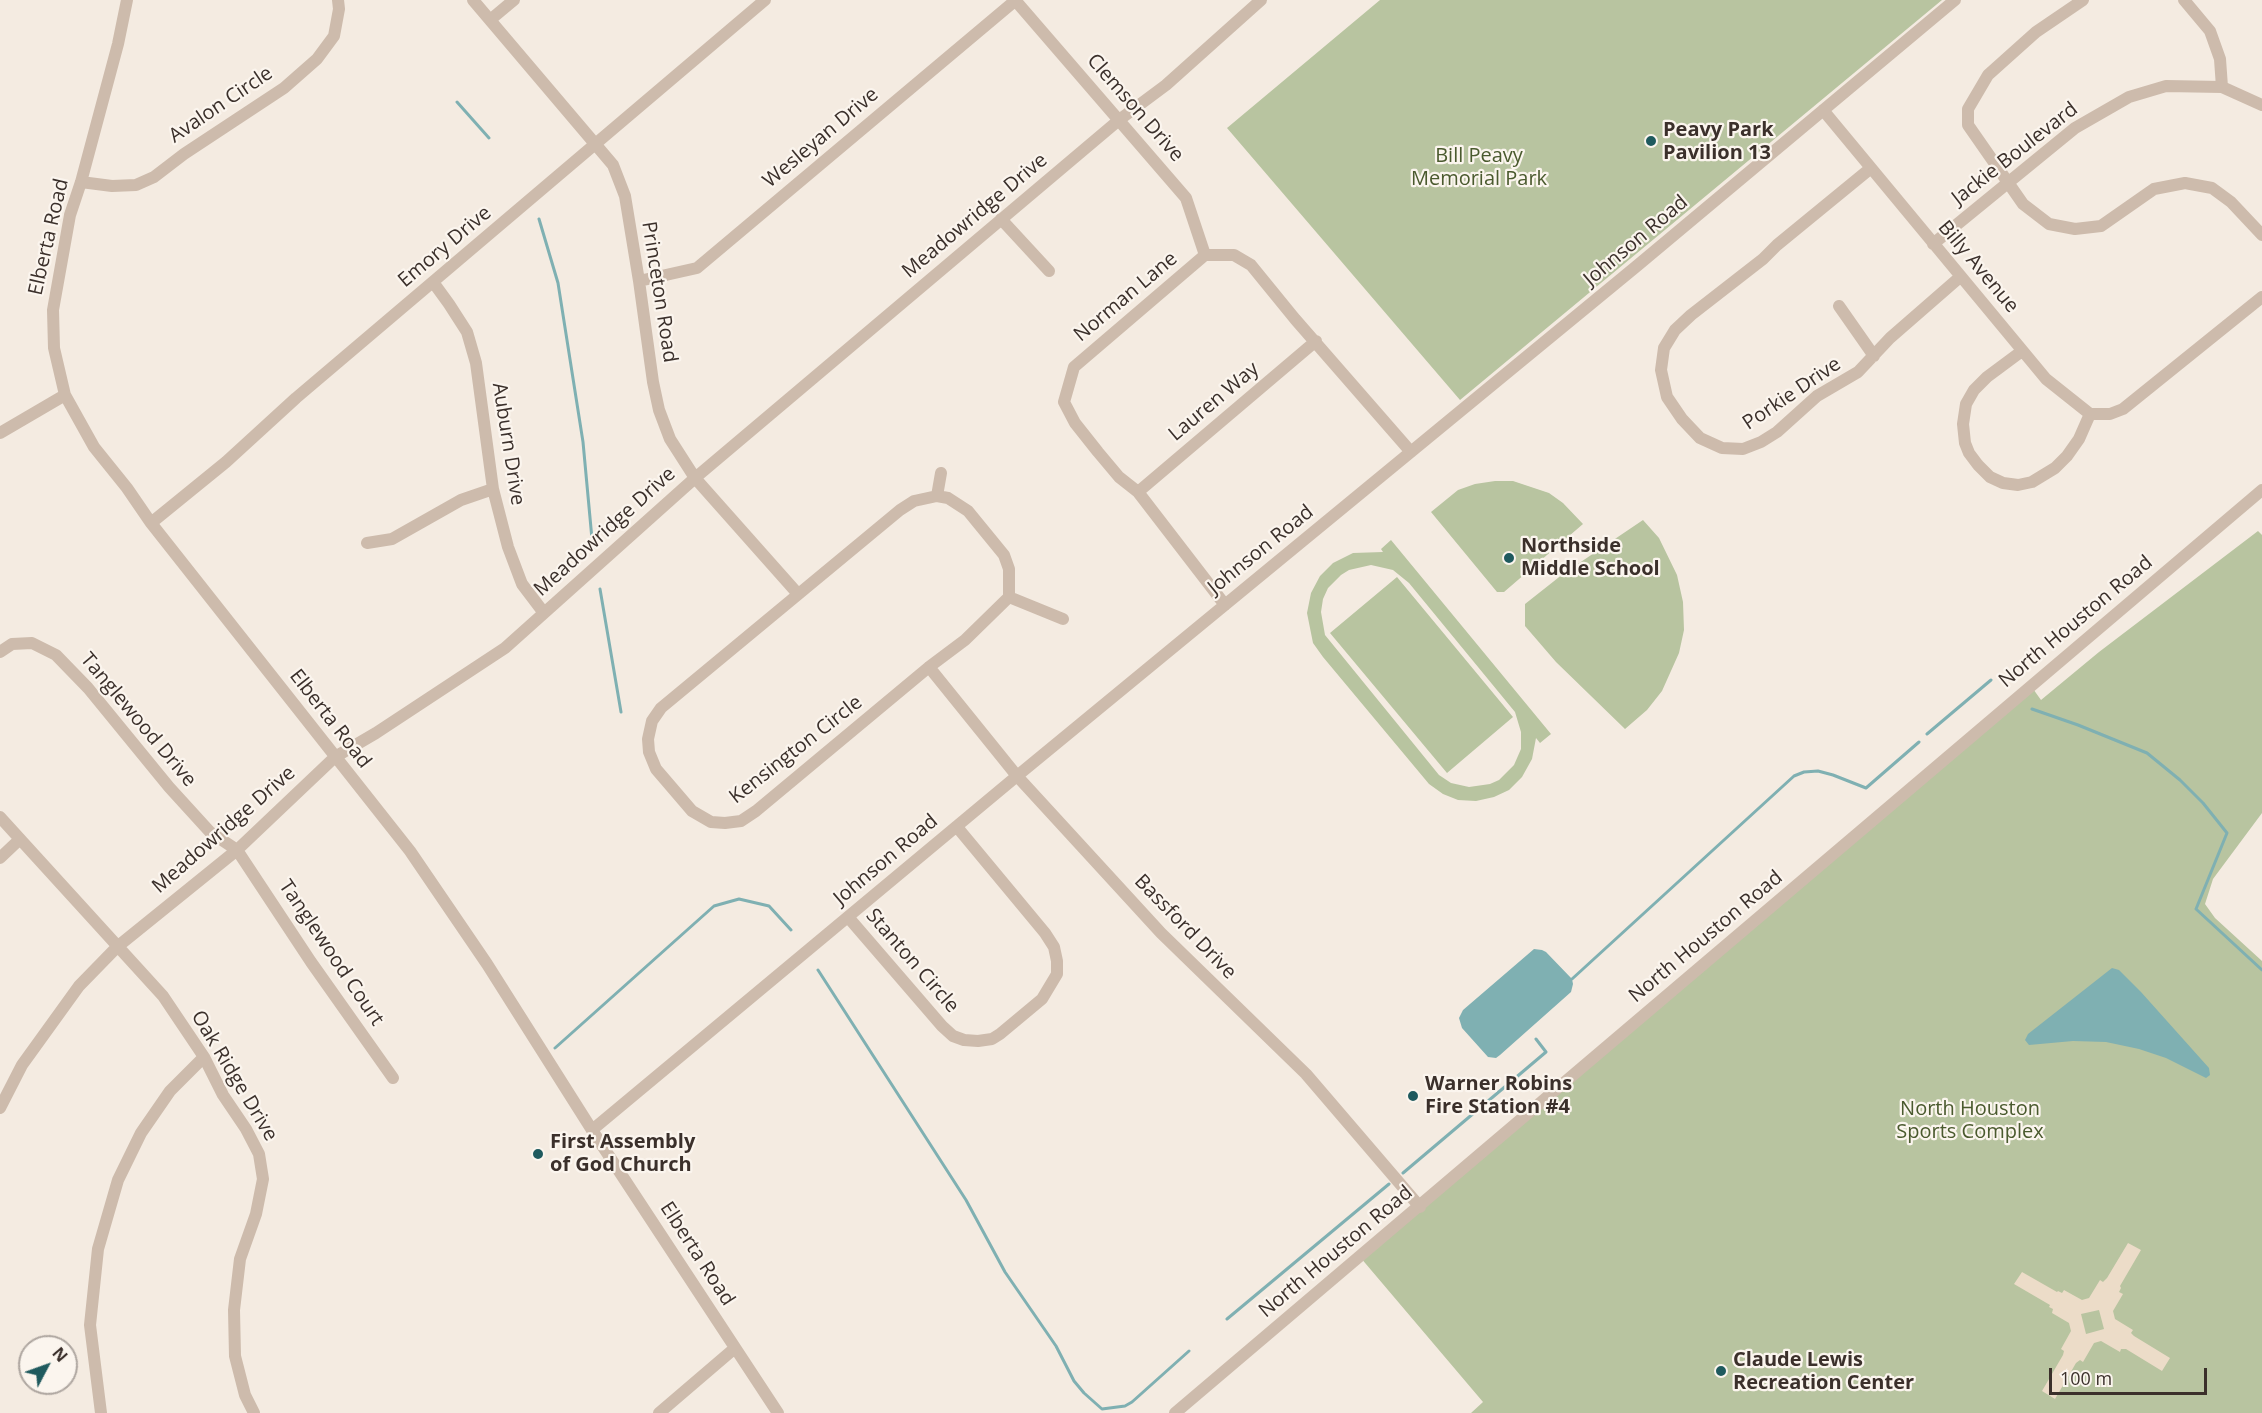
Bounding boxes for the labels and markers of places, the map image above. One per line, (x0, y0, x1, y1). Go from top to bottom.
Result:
place label: Peavy Park Pavilion 13 (1663, 118, 1774, 165)
marker: Peavy Park Pavilion 13 (1644, 134, 1658, 148)
place label: Northside Middle School (1521, 534, 1660, 581)
marker: Northside Middle School (1502, 551, 1516, 565)
place label: Warner Robins Fire Station #4 (1425, 1072, 1572, 1119)
marker: Warner Robins Fire Station #4 (1406, 1089, 1420, 1103)
place label: First Assembly of God Church (550, 1130, 695, 1177)
marker: First Assembly of God Church (531, 1147, 545, 1161)
place label: Claude Lewis Recreation Center (1733, 1348, 1914, 1395)
marker: Claude Lewis Recreation Center (1714, 1364, 1728, 1378)

